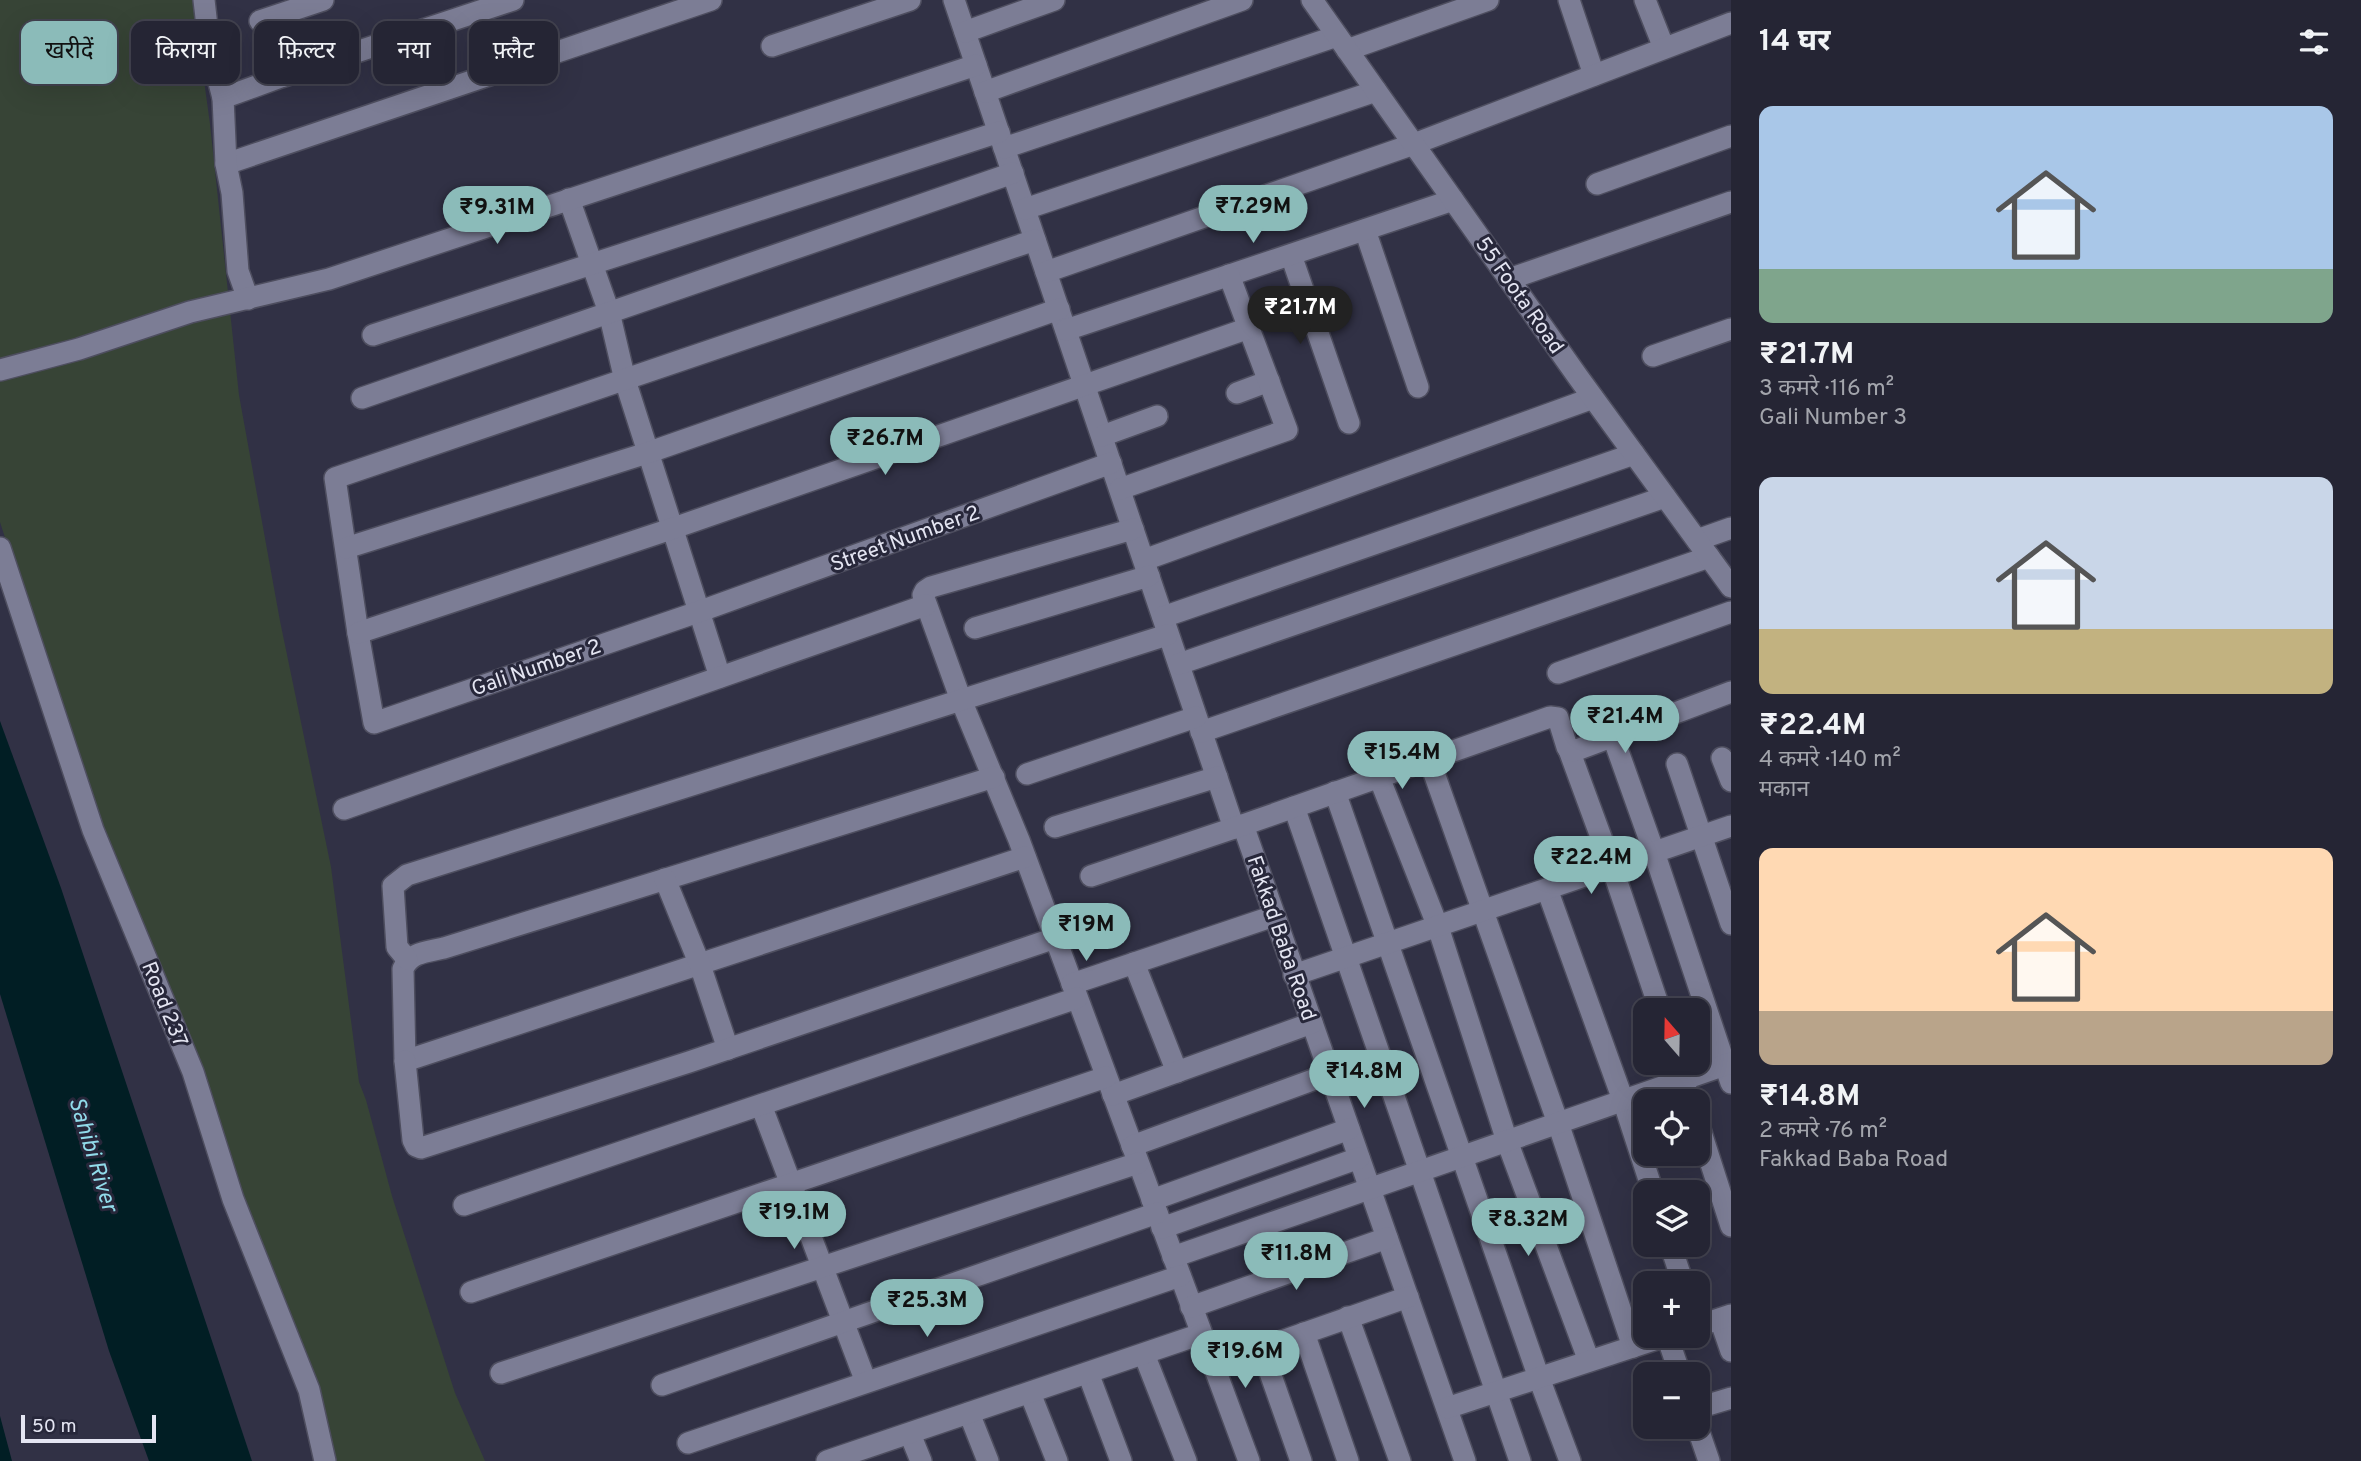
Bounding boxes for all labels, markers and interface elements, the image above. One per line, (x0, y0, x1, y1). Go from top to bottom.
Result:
chip: खरीदें (21, 21, 117, 84)
chip: किराया (131, 21, 240, 84)
chip: फ़िल्टर (254, 21, 359, 84)
chip: नया (373, 21, 455, 84)
chip: फ़्लैट (469, 21, 558, 84)
icon: filters (2295, 23, 2333, 61)
text: 14 घर (1759, 24, 1830, 61)
icon: home (1983, 152, 2109, 278)
pin: ₹7.29M (1196, 186, 1310, 245)
pin: ₹9.31M (440, 187, 554, 246)
text: ₹7.29M (1215, 193, 1291, 222)
text: ₹9.31M (459, 194, 535, 223)
street label: 55 Foota Road (1468, 232, 1569, 360)
pin: ₹21.7M (1243, 286, 1357, 346)
text: ₹21.7M (1263, 294, 1337, 323)
text: ₹21.7M (1759, 337, 1854, 374)
text: 3 कमरे · 116 m² (1759, 375, 1894, 404)
text: Gali Number 3 (1759, 404, 1907, 433)
pin: ₹26.7M (828, 418, 942, 477)
text: ₹26.7M (846, 425, 924, 454)
street label: Street Number 2 (827, 500, 984, 579)
icon: home (1983, 522, 2109, 648)
street label: Gali Number 2 (468, 634, 605, 703)
pin: ₹21.4M (1568, 696, 1682, 755)
text: ₹21.4M (1586, 703, 1664, 732)
text: ₹22.4M (1759, 708, 1866, 745)
pin: ₹15.4M (1345, 732, 1459, 791)
text: ₹15.4M (1363, 739, 1441, 768)
text: 4 कमरे · 140 m² (1759, 746, 1901, 775)
text: मकान (1759, 776, 1809, 805)
pin: ₹22.4M (1534, 836, 1648, 896)
text: ₹22.4M (1550, 844, 1632, 873)
street label: Fakkad Baba Road (1240, 852, 1321, 1025)
icon: home (1983, 894, 2109, 1020)
pin: ₹19M (1045, 904, 1127, 963)
text: ₹19M (1057, 911, 1115, 940)
street label: Road 237 (134, 958, 193, 1051)
north arrow (1633, 998, 1710, 1074)
map controls (1633, 998, 1710, 1439)
pin: ₹14.8M (1307, 1050, 1421, 1110)
text: ₹14.8M (1325, 1058, 1403, 1087)
text: ₹14.8M (1759, 1079, 1860, 1116)
button: locate (1633, 1089, 1710, 1166)
water label: Sahibi River (60, 1094, 123, 1218)
text: 2 कमरे · 76 m² (1759, 1117, 1887, 1146)
text: Fakkad Baba Road (1759, 1146, 1948, 1175)
button: layers (1633, 1180, 1710, 1257)
pin: ₹19.1M (737, 1192, 851, 1251)
pin: ₹8.32M (1471, 1198, 1585, 1258)
text: ₹19.1M (758, 1199, 830, 1228)
text: ₹8.32M (1488, 1206, 1568, 1235)
pin: ₹11.8M (1239, 1232, 1353, 1292)
text: ₹11.8M (1260, 1240, 1332, 1269)
button: + (1633, 1271, 1710, 1348)
pin: ₹25.3M (870, 1280, 984, 1339)
text: ₹25.3M (886, 1287, 968, 1316)
pin: ₹19.6M (1188, 1330, 1302, 1390)
text: ₹19.6M (1207, 1338, 1283, 1367)
button: − (1633, 1362, 1710, 1439)
scale bar (21, 1412, 156, 1444)
text: 50 m (32, 1415, 77, 1439)

